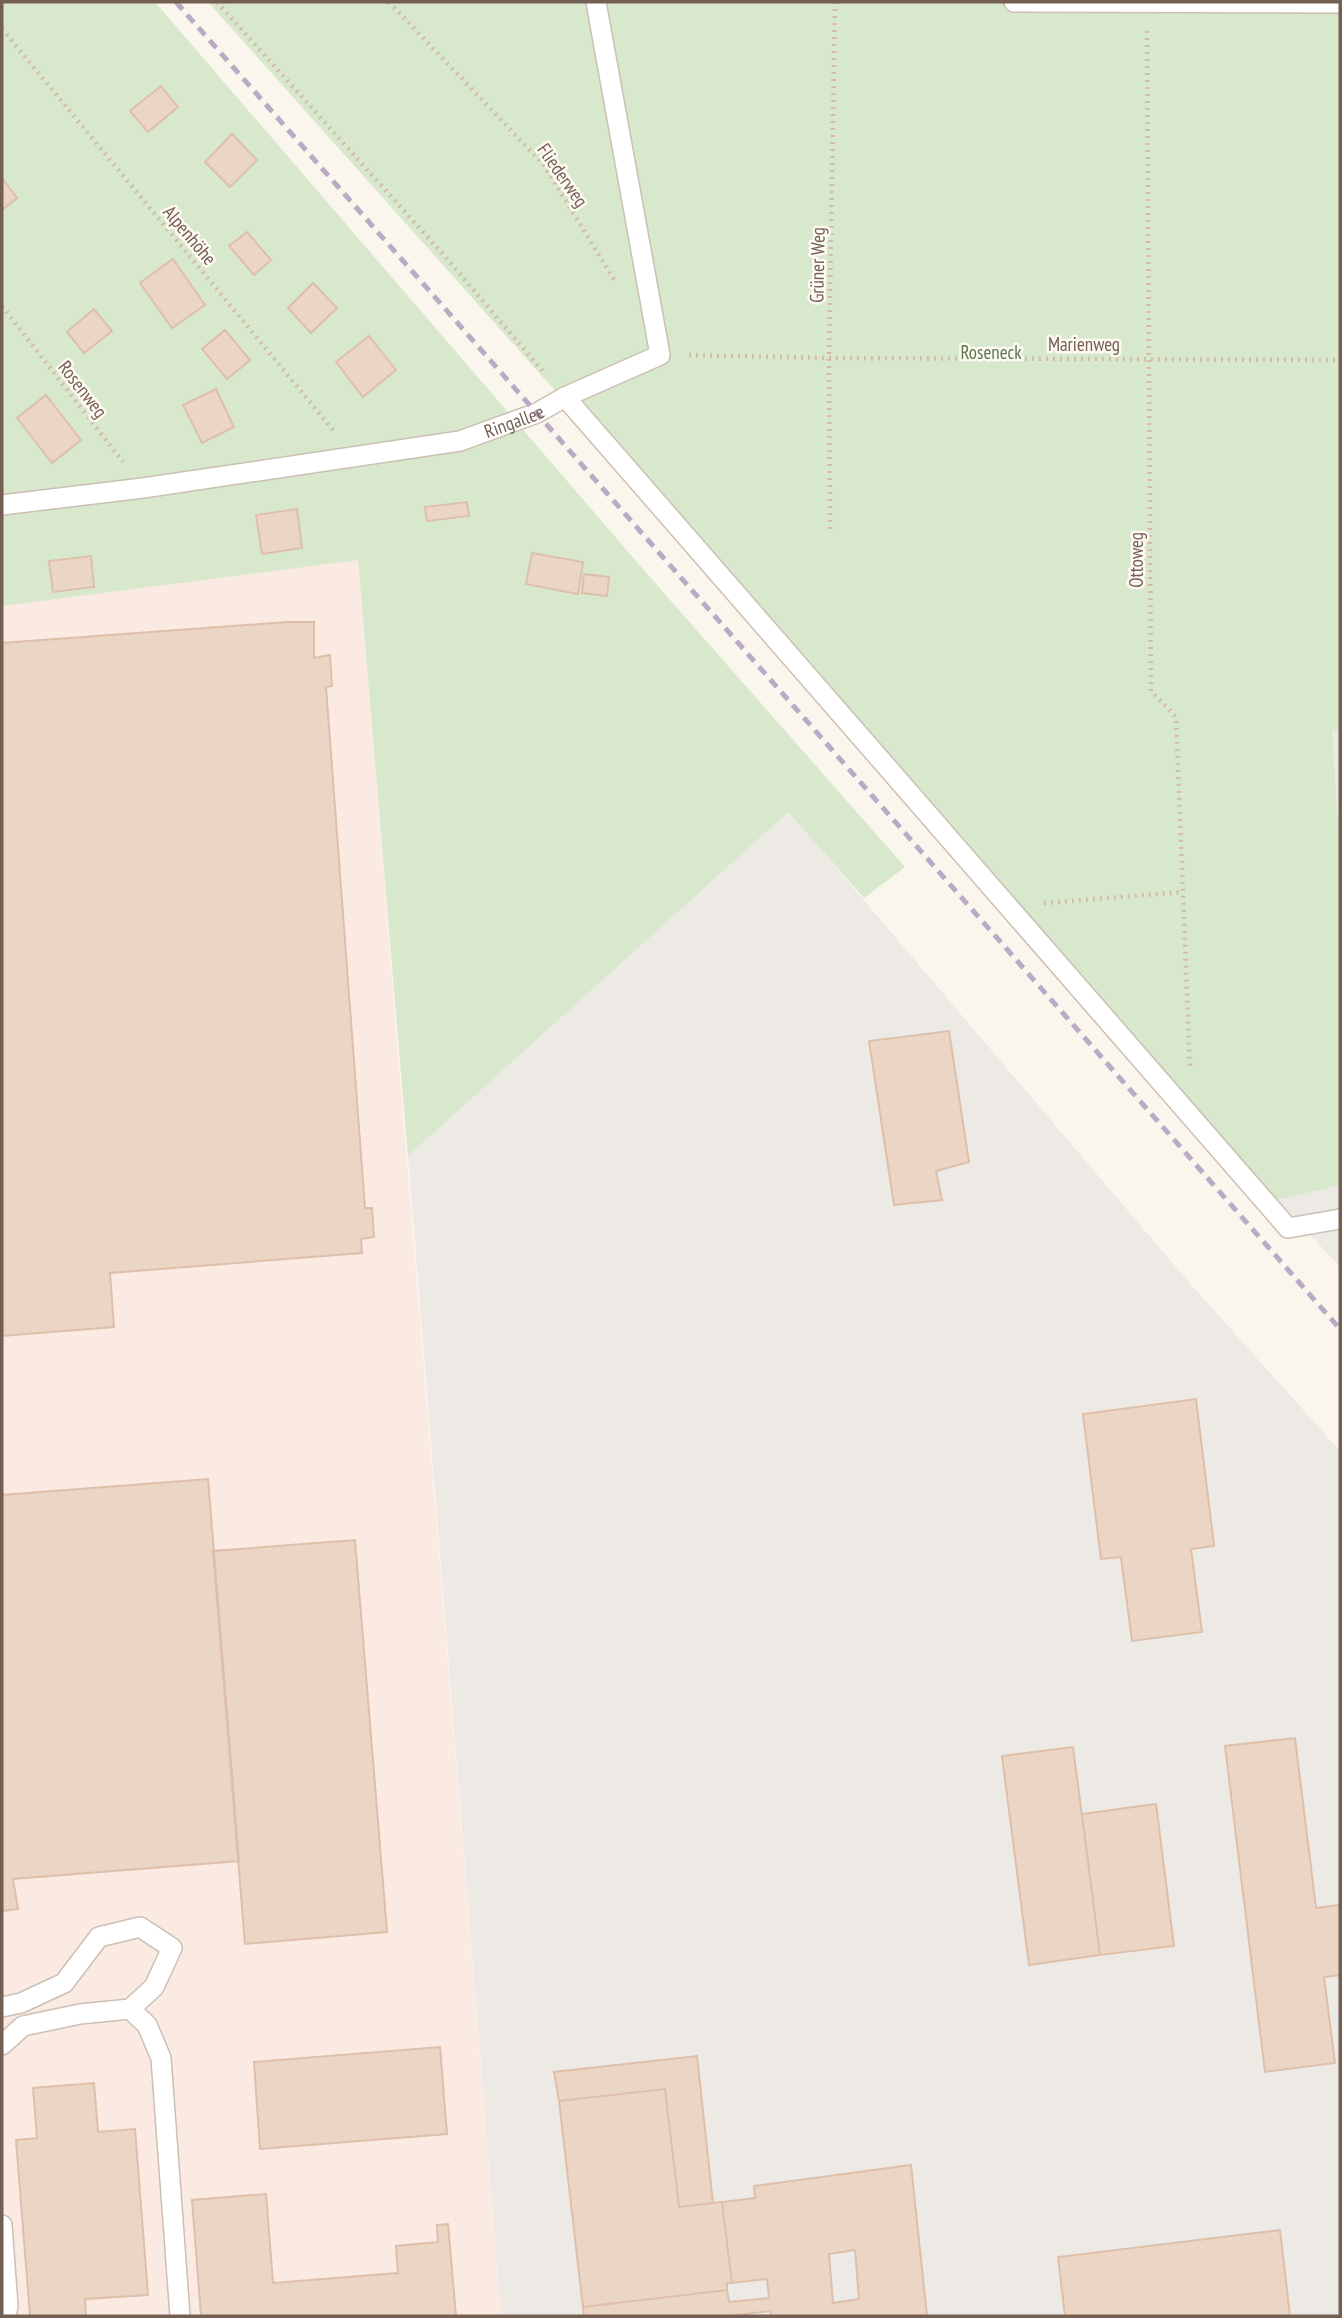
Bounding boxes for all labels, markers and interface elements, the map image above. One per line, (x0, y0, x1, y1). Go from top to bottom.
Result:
street label: Fliederweg (532, 138, 594, 212)
street label: Alpenhöhe (158, 200, 222, 270)
street label: Grüner Weg (804, 227, 830, 303)
street label: Marienweg (1048, 332, 1120, 356)
park label: Roseneck (960, 340, 1022, 364)
street label: Rosenweg (53, 356, 113, 422)
street label: Ringallee (481, 399, 549, 443)
street label: Ottoweg (1124, 532, 1148, 588)

